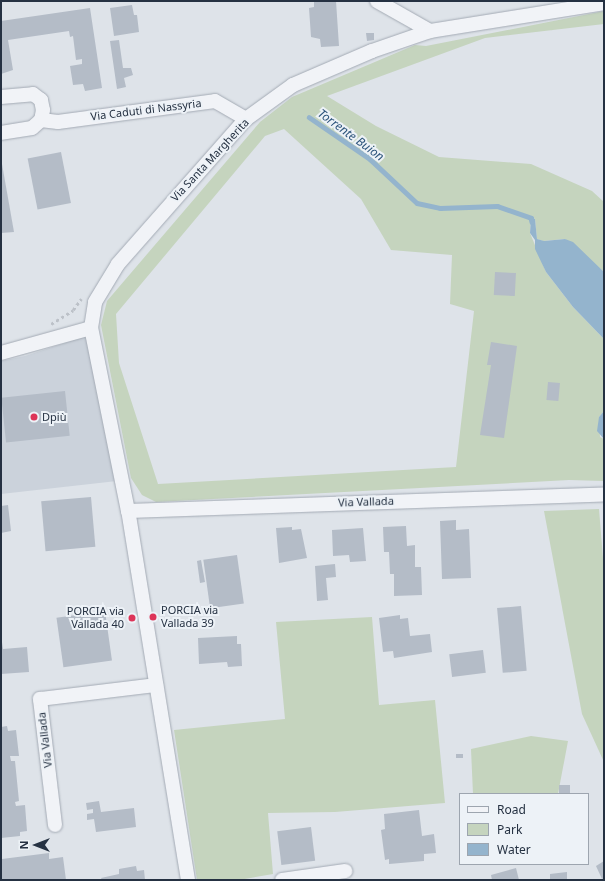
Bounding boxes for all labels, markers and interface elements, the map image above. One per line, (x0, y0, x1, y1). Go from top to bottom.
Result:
street label: Via Caduti di Nassyria (90, 97, 202, 123)
water label: Torrente Buion (315, 106, 387, 164)
street label: Via Santa Margherita (168, 116, 252, 204)
place label: Dpiù (42, 410, 66, 424)
marker: Dpiù (29, 412, 39, 422)
street label: Via Vallada (338, 494, 394, 510)
place label: PORCIA via Vallada 39 (161, 604, 218, 630)
place label: PORCIA via Vallada 40 (67, 605, 124, 631)
marker: PORCIA via Vallada 39 (148, 612, 158, 622)
marker: PORCIA via Vallada 40 (127, 613, 137, 623)
street label: Via Vallada (35, 712, 55, 768)
legend (459, 793, 589, 865)
text: Road (497, 801, 526, 818)
text: Park (497, 821, 522, 838)
north arrow (16, 825, 56, 865)
text: N (16, 841, 31, 849)
text: Water (497, 841, 531, 858)

